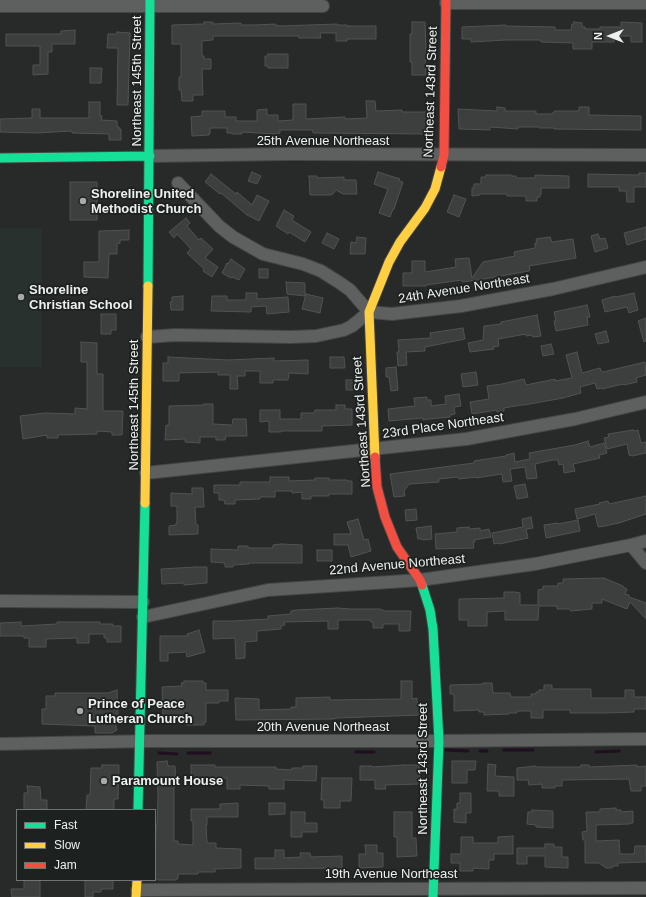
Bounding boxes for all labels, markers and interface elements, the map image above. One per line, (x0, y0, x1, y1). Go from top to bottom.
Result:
street label: Northeast 145th Street (129, 16, 145, 146)
north arrow (590, 16, 630, 56)
street label: Northeast 143rd Street (421, 26, 441, 158)
text: N (592, 32, 604, 40)
street label: 25th Avenue Northeast (257, 133, 389, 149)
place label: Shoreline United Methodist Church (91, 186, 201, 217)
marker: Shoreline United Methodist Church (78, 196, 88, 206)
street label: 24th Avenue Northeast (397, 271, 531, 307)
place label: Shoreline Christian School (29, 282, 132, 313)
marker: Shoreline Christian School (16, 292, 26, 302)
street label: Northeast 145th Street (126, 340, 142, 470)
street label: Northeast 143rd Street (350, 356, 374, 488)
street label: 23rd Place Northeast (381, 410, 505, 442)
street label: 22nd Avenue Northeast (328, 551, 466, 579)
place label: Prince of Peace Lutheran Church (88, 696, 193, 727)
street label: Northeast 143rd Street (415, 703, 431, 835)
marker: Prince of Peace Lutheran Church (75, 706, 85, 716)
street label: 20th Avenue Northeast (257, 719, 389, 735)
place label: Paramount House (112, 773, 223, 789)
marker: Paramount House (99, 776, 109, 786)
legend (16, 809, 156, 881)
text: Fast (54, 818, 77, 832)
text: Slow (54, 838, 80, 852)
text: Jam (54, 858, 77, 872)
street label: 19th Avenue Northeast (325, 866, 457, 882)

